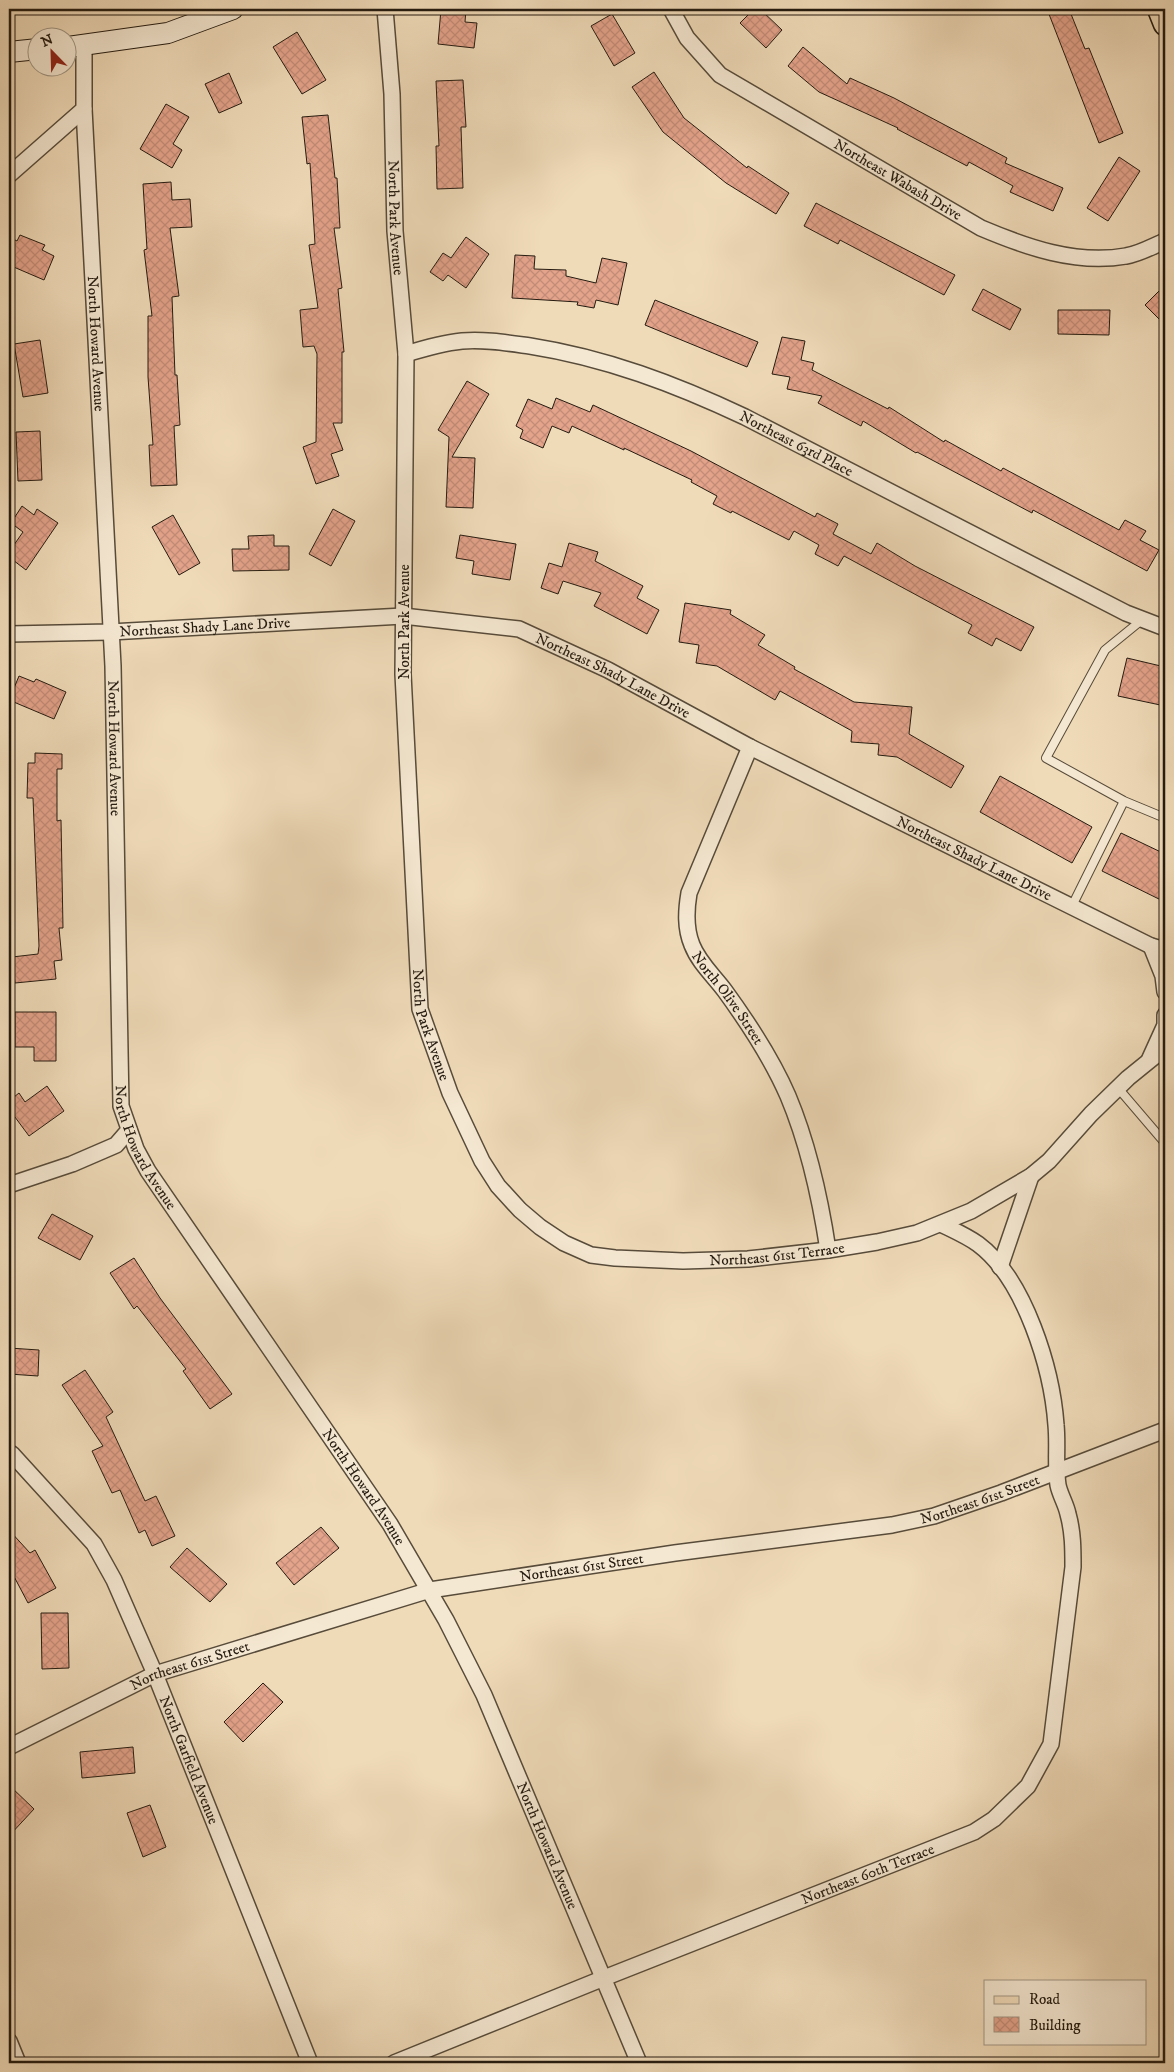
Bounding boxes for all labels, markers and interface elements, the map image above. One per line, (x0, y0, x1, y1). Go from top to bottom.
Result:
north arrow (28, 28, 78, 78)
text: N (39, 30, 57, 51)
street label: Northeast Wabash Drive (830, 134, 965, 224)
street label: North Park Avenue (384, 160, 408, 276)
street label: North Howard Avenue (83, 275, 109, 412)
street label: Northeast 63rd Place (737, 406, 856, 481)
street label: North Park Avenue (395, 564, 414, 680)
street label: Northeast Shady Lane Drive (119, 613, 291, 641)
street label: Northeast Shady Lane Drive (533, 628, 694, 722)
street label: North Howard Avenue (104, 680, 125, 816)
street label: Northeast Shady Lane Drive (893, 812, 1055, 905)
street label: North Olive Street (687, 948, 768, 1048)
street label: North Park Avenue (408, 969, 454, 1083)
street label: North Howard Avenue (111, 1085, 181, 1213)
street label: Northeast 61st Terrace (709, 1238, 846, 1270)
street label: North Howard Avenue (318, 1425, 410, 1548)
street label: Northeast 61st Street (919, 1470, 1042, 1528)
street label: Northeast 61st Street (518, 1548, 645, 1586)
street label: Northeast 61st Street (127, 1636, 252, 1694)
street label: North Garfield Avenue (155, 1693, 223, 1827)
street label: North Howard Avenue (512, 1779, 583, 1912)
street label: Northeast 60th Terrace (798, 1839, 937, 1909)
legend (984, 1980, 1146, 2044)
text: Road (1029, 1990, 1061, 2009)
text: Building (1029, 2016, 1081, 2035)

